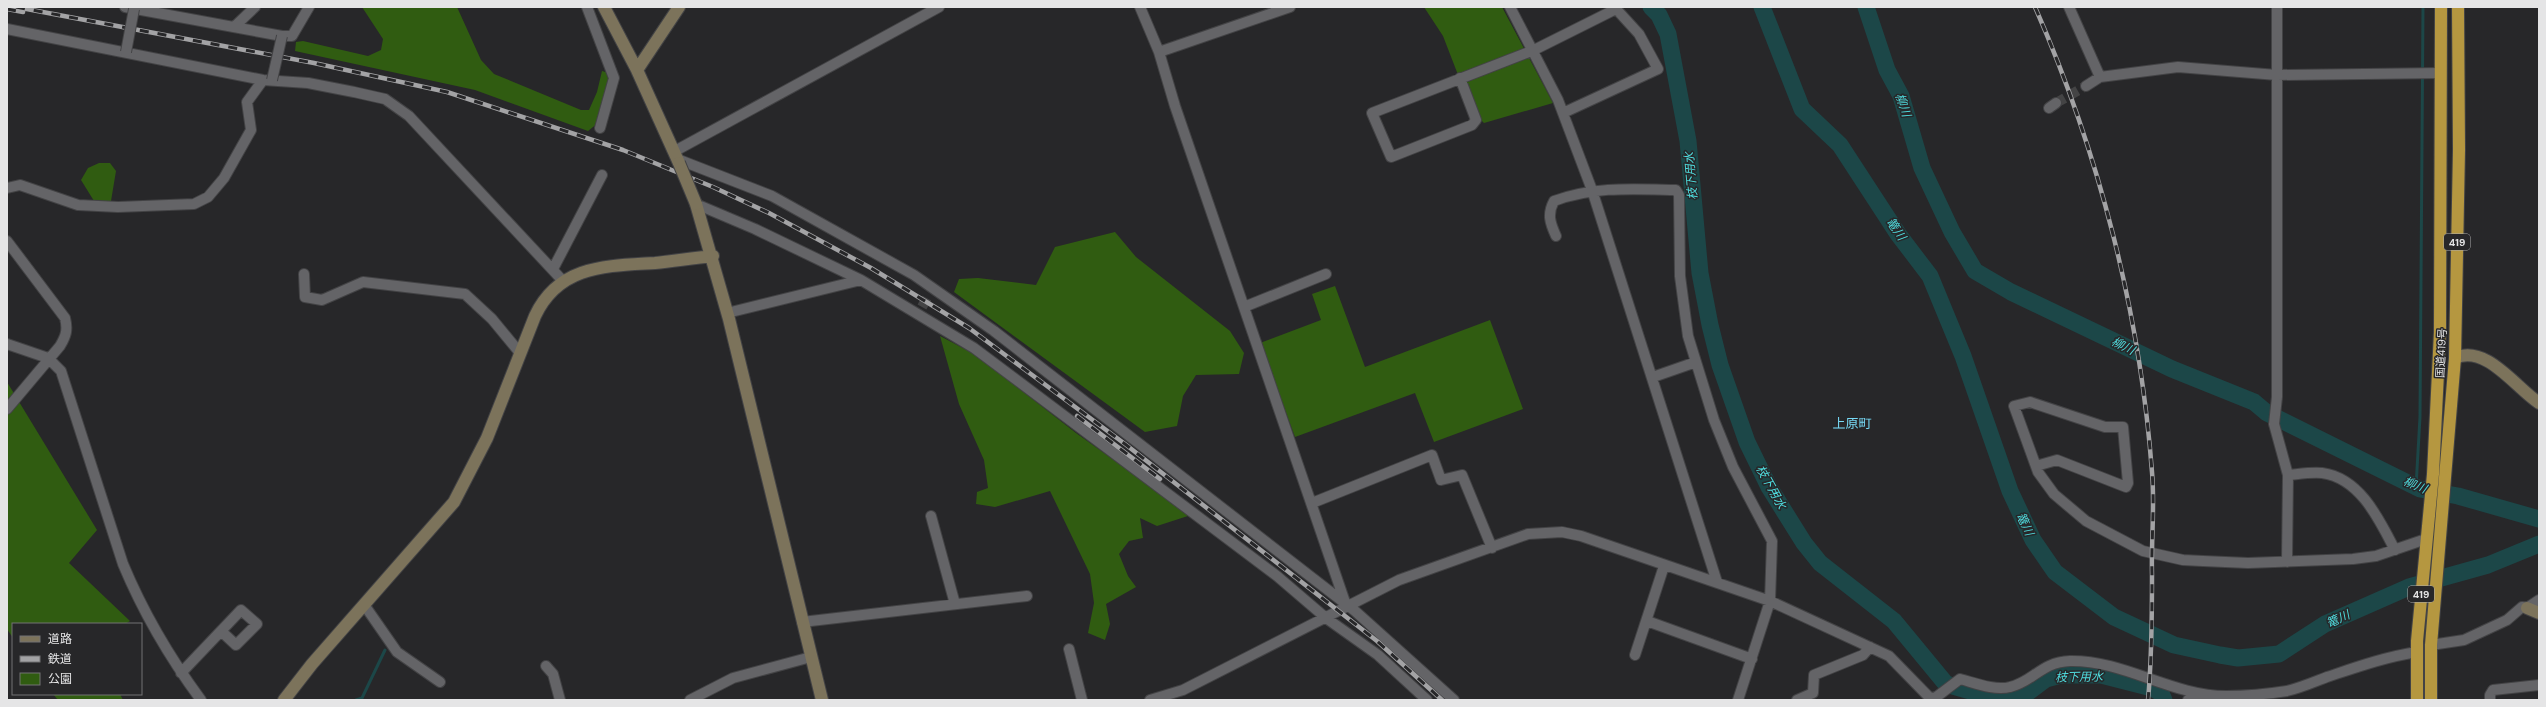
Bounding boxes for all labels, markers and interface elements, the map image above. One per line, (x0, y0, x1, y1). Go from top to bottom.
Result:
water label: 柳川 (1892, 91, 1915, 121)
water label: 枝下用水 (1681, 149, 1701, 201)
water label: 篭川 (1883, 215, 1910, 245)
road number: 419 (2444, 234, 2470, 250)
street label: 国道419号 (2433, 328, 2449, 378)
water label: 柳川 (2109, 334, 2139, 359)
district label: 上原町 (1832, 415, 1872, 432)
water label: 枝下用水 (1752, 462, 1791, 514)
water label: 柳川 (2401, 473, 2431, 498)
water label: 篭川 (2013, 510, 2038, 540)
road number: 419 (2408, 586, 2434, 602)
water label: 篭川 (2324, 606, 2354, 631)
legend (12, 623, 142, 695)
text: 道路 (48, 631, 72, 647)
text: 鉄道 (48, 651, 72, 667)
water label: 枝下用水 (2055, 669, 2105, 685)
text: 公園 (48, 671, 72, 687)

